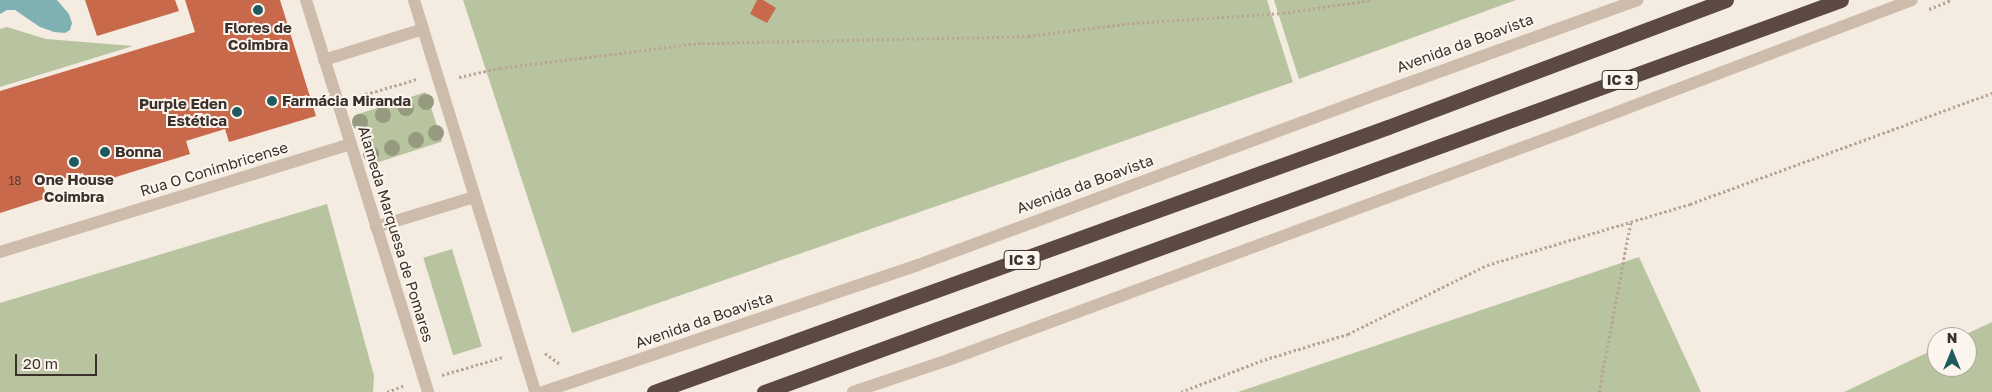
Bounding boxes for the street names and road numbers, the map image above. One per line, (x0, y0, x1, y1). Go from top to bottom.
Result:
street label: Avenida da Boavista (1394, 10, 1536, 76)
road number: IC 3 (1601, 68, 1639, 92)
street label: Alameda Marquesa de Pomares (354, 124, 438, 344)
street label: Rua O Conimbricense (138, 138, 290, 200)
street label: Avenida da Boavista (1014, 151, 1156, 217)
road number: IC 3 (1003, 248, 1041, 272)
street label: Avenida da Boavista (633, 288, 775, 352)

